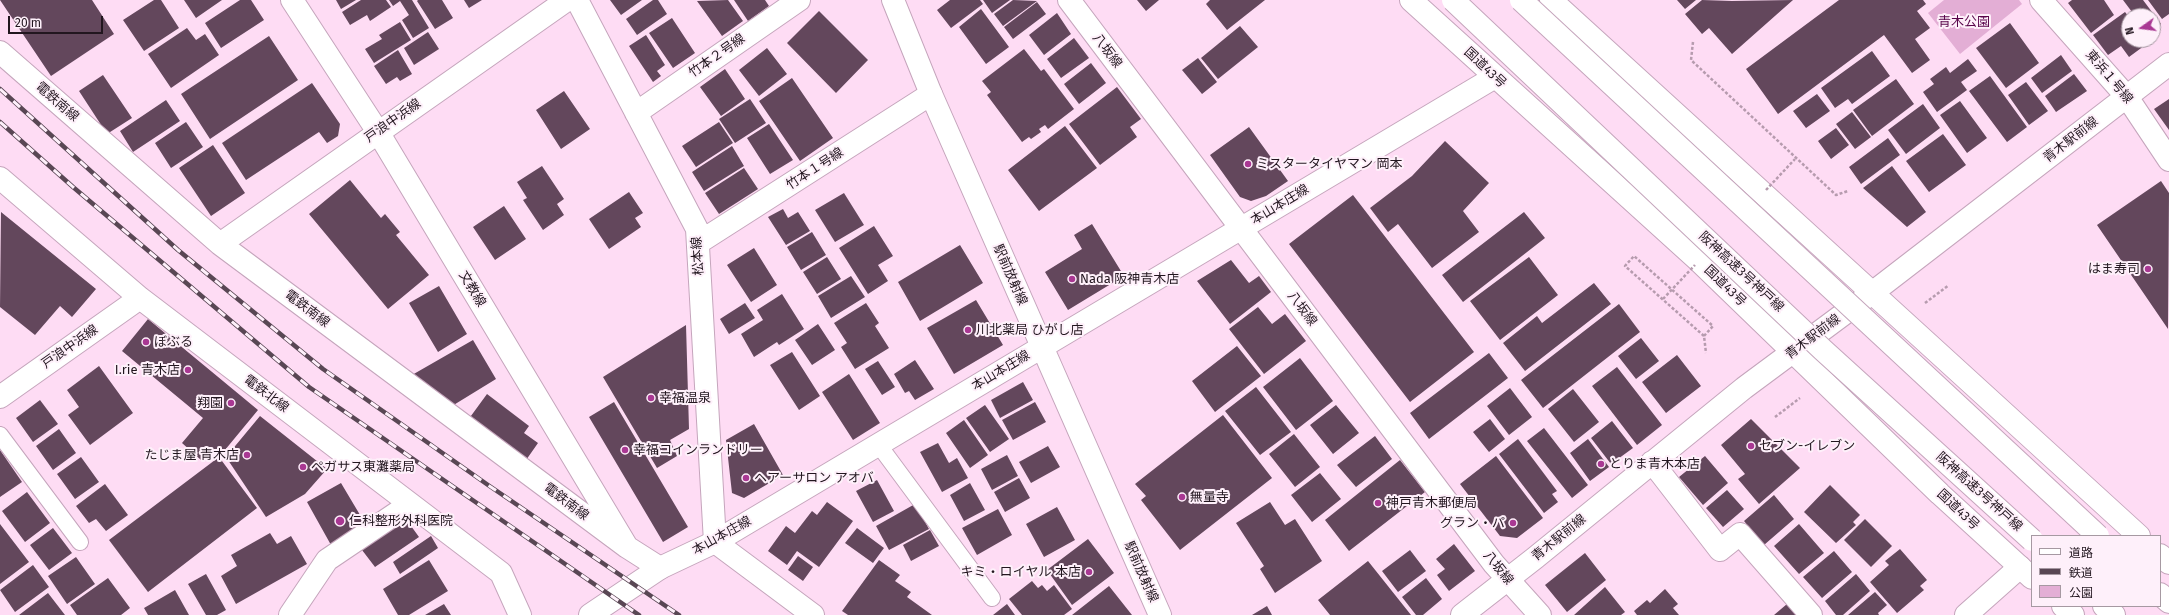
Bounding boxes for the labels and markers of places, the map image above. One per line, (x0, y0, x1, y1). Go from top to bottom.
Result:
place label: ミスタータイヤマン 岡本 (1256, 156, 1402, 172)
marker: ミスタータイヤマン 岡本 (1243, 159, 1253, 169)
place label: はま寿司 (2088, 261, 2140, 277)
marker: はま寿司 (2143, 264, 2153, 274)
place label: Nada 阪神青木店 (1080, 271, 1179, 287)
marker: Nada 阪神青木店 (1067, 274, 1077, 284)
place label: 川北薬局 ひがし店 (976, 322, 1083, 338)
marker: 川北薬局 ひがし店 (963, 325, 973, 335)
place label: ぼぶる (154, 334, 193, 350)
marker: ぼぶる (141, 337, 151, 347)
place label: I.rie 青木店 (115, 362, 180, 378)
marker: I.rie 青木店 (183, 365, 193, 375)
place label: 幸福温泉 (659, 390, 711, 406)
marker: 幸福温泉 (646, 393, 656, 403)
place label: 翔園 (197, 395, 223, 411)
marker: 翔園 (226, 398, 236, 408)
place label: セブン-イレブン (1759, 438, 1855, 454)
marker: セブン-イレブン (1746, 441, 1756, 451)
place label: 幸福コインランドリー (633, 442, 763, 458)
marker: 幸福コインランドリー (620, 445, 630, 455)
place label: たじま屋 青木店 (145, 447, 239, 463)
marker: たじま屋 青木店 (242, 450, 252, 460)
place label: とりま青木本店 (1609, 456, 1700, 472)
place label: ペガサス東灘薬局 (311, 459, 415, 475)
marker: とりま青木本店 (1596, 459, 1606, 469)
marker: ペガサス東灘薬局 (298, 462, 308, 472)
place label: ヘアーサロン アオバ (754, 470, 874, 486)
marker: ヘアーサロン アオバ (741, 473, 751, 483)
place label: 無量寺 (1190, 489, 1229, 505)
marker: 無量寺 (1177, 492, 1187, 502)
place label: 神戸青木郵便局 (1386, 495, 1477, 511)
marker: 神戸青木郵便局 (1373, 498, 1383, 508)
place label: 仁科整形外科医院 (349, 513, 453, 529)
marker: 仁科整形外科医院 (334, 515, 346, 527)
place label: グラン・パ (1440, 515, 1505, 531)
marker: グラン・パ (1508, 518, 1518, 528)
place label: キミ・ロイヤル 本店 (961, 564, 1081, 580)
marker: キミ・ロイヤル 本店 (1084, 567, 1094, 577)

